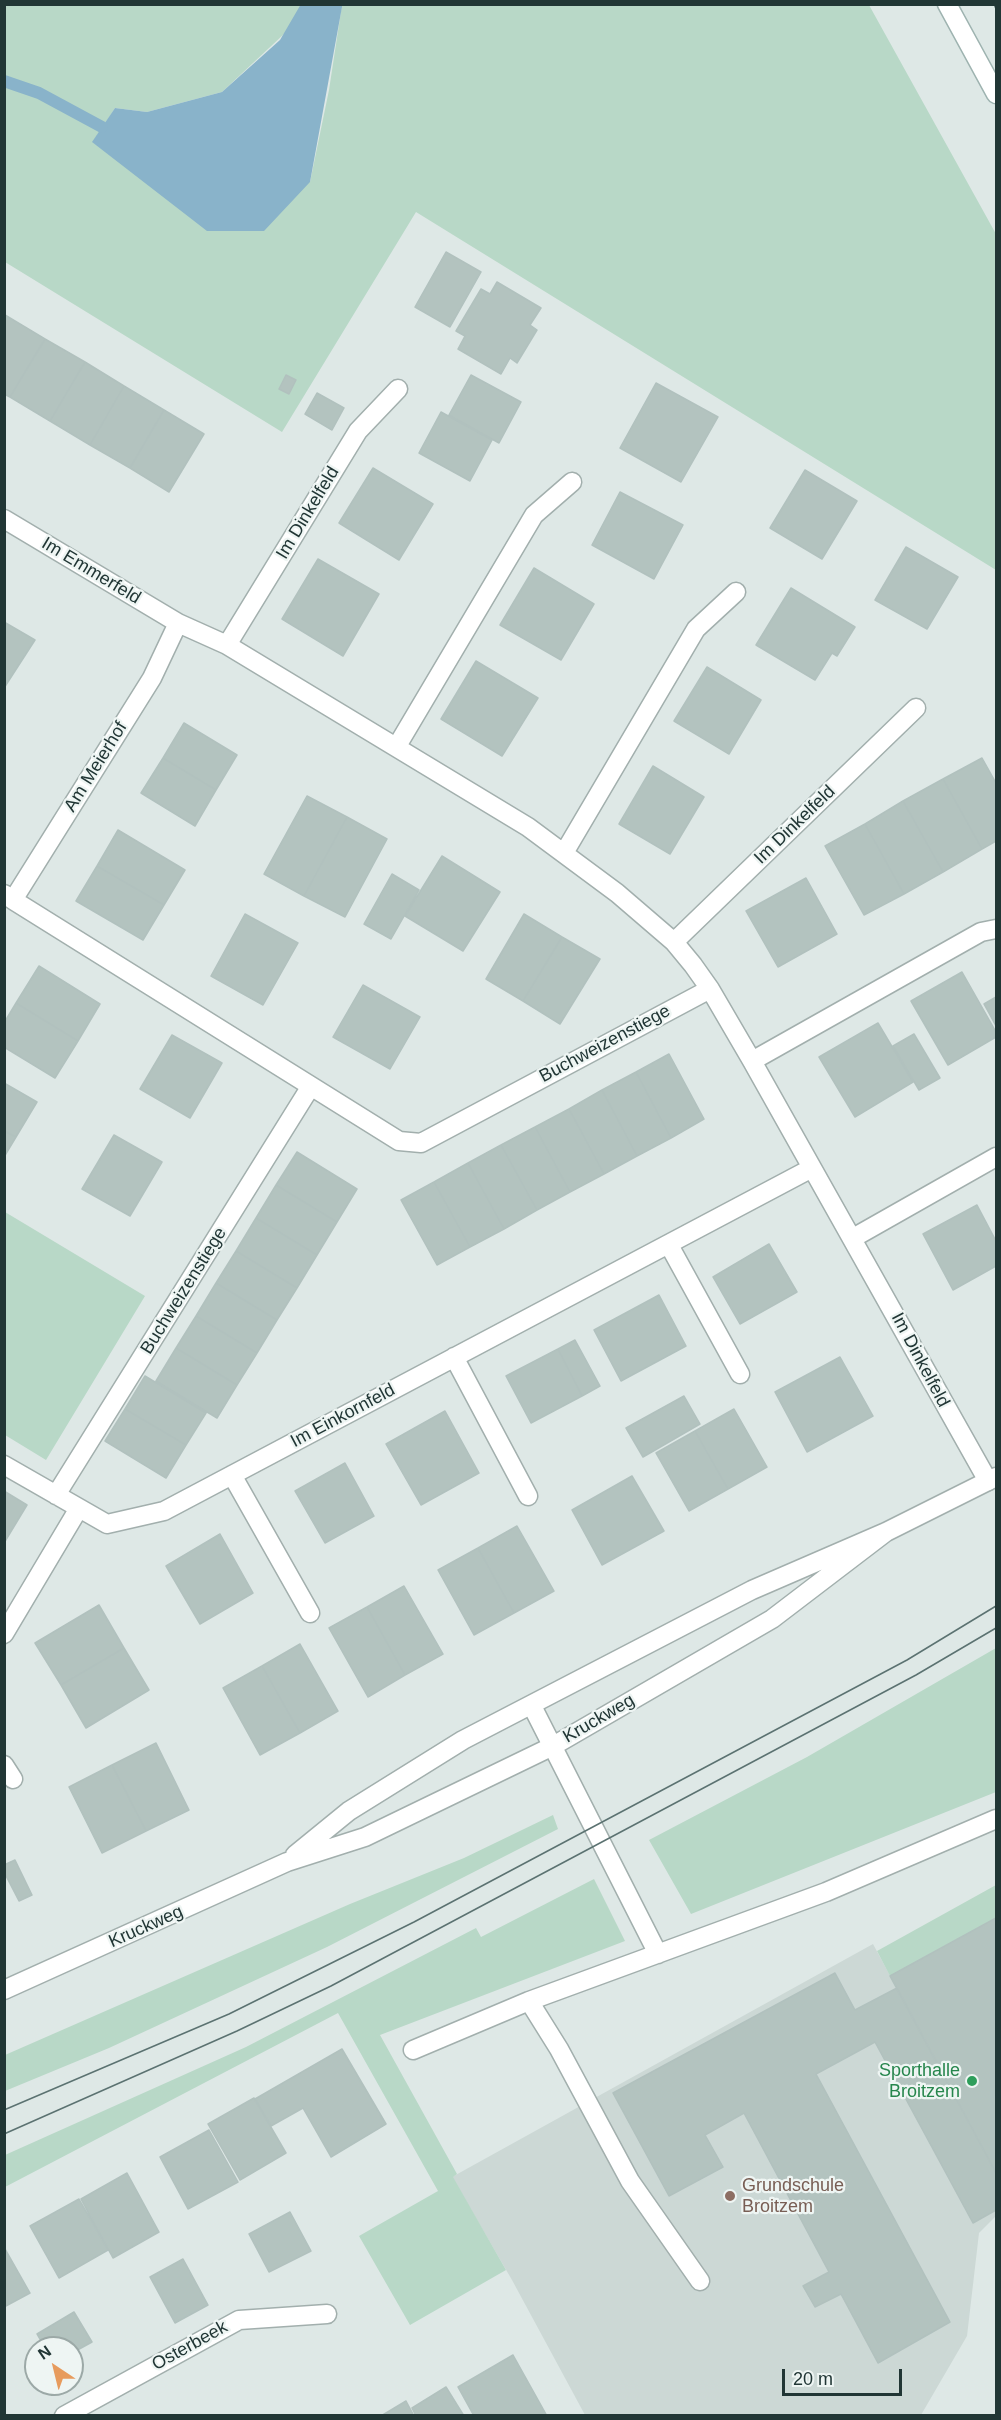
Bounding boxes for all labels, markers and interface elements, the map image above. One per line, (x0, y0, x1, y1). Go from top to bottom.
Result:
street label: Im Dinkelfeld (272, 463, 344, 563)
street label: Im Emmerfeld (37, 533, 145, 609)
street label: Am Meierhof (60, 718, 132, 816)
street label: Im Dinkelfeld (750, 781, 840, 869)
street label: Buchweizenstiege (536, 1000, 674, 1088)
street label: Buchweizenstiege (136, 1224, 232, 1358)
street label: Im Dinkelfeld (886, 1309, 954, 1411)
street label: Im Einkornfeld (287, 1379, 399, 1453)
street label: Kruckweg (559, 1690, 639, 1748)
street label: Kruckweg (106, 1901, 186, 1953)
place label: Sporthalle Broitzem (879, 2060, 960, 2102)
marker: Sporthalle Broitzem (965, 2074, 979, 2088)
place label: Grundschule Broitzem (742, 2175, 844, 2218)
marker: Grundschule Broitzem (723, 2189, 737, 2203)
street label: Osterbeek (148, 2316, 232, 2376)
north arrow (24, 2336, 84, 2396)
text: N (35, 2342, 54, 2363)
scale bar (785, 2357, 905, 2395)
text: 20 m (793, 2369, 833, 2389)

